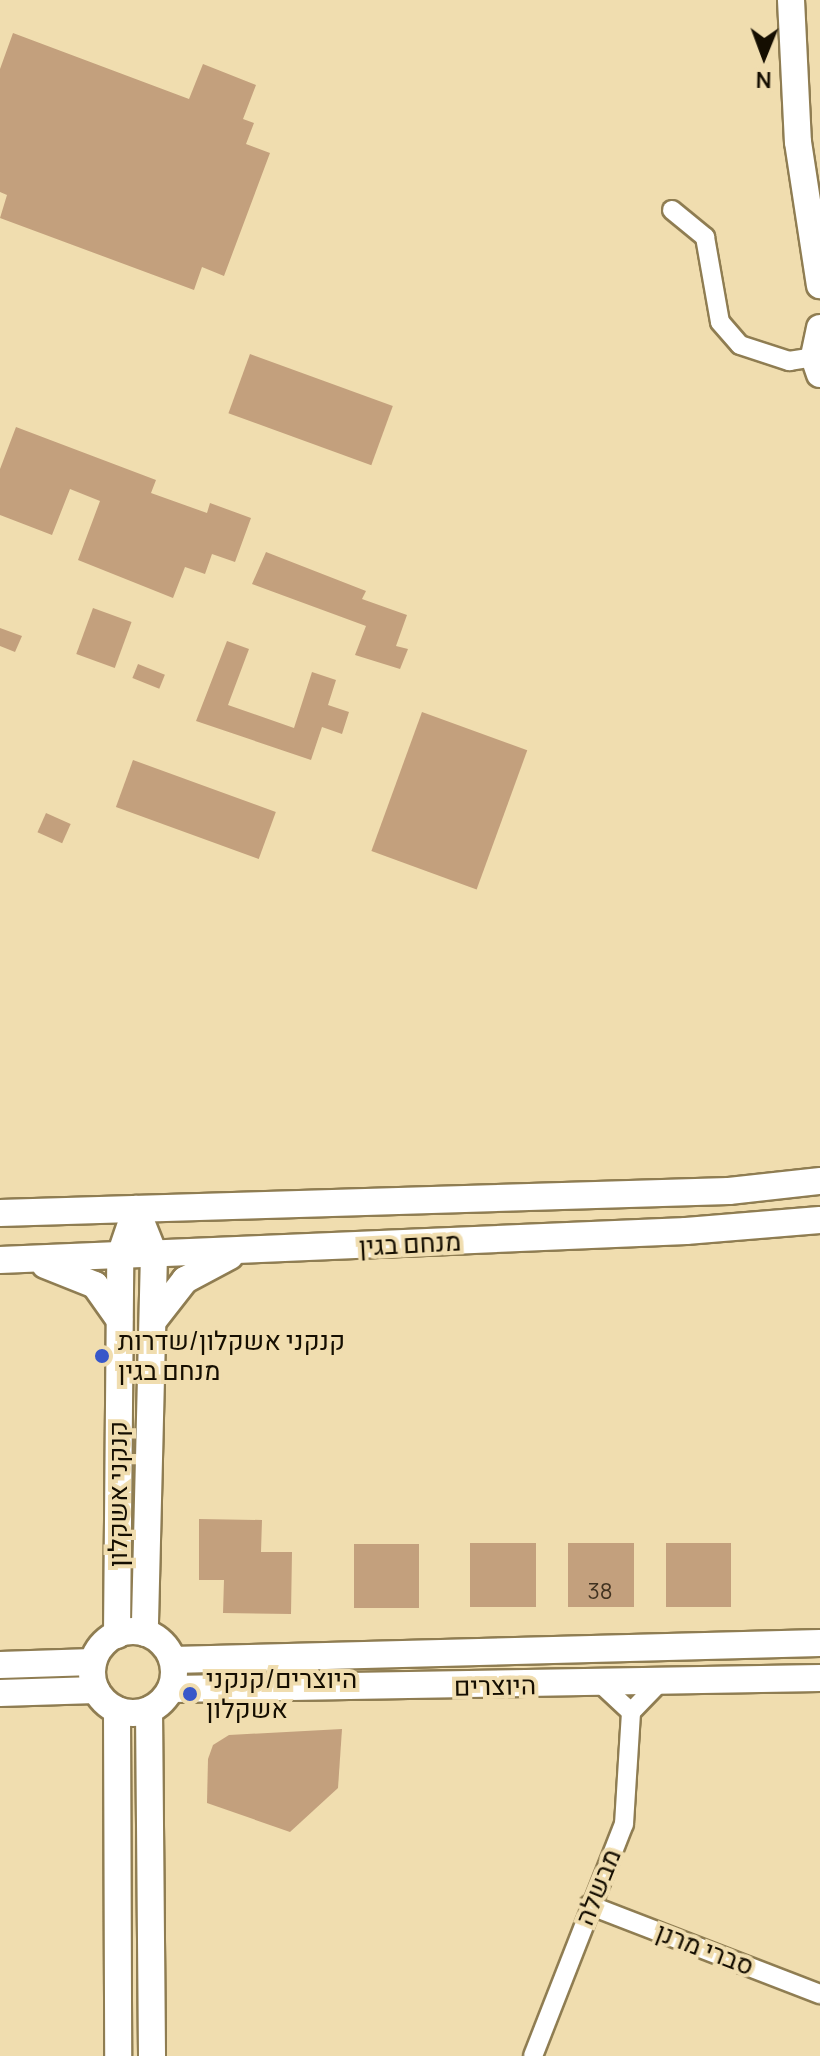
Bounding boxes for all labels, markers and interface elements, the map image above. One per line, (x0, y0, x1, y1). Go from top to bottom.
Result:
north arrow (724, 16, 804, 96)
text: N (755, 65, 772, 95)
street label: מנחם בגין (358, 1226, 462, 1262)
place label: קנקני אשקלון/שדרות מנחם בגין (118, 1325, 345, 1386)
marker: קנקני אשקלון/שדרות מנחם בגין (93, 1347, 111, 1365)
street label: קנקני אשקלון (102, 1421, 134, 1567)
house number: 38 (588, 1579, 612, 1605)
place label: היוצרים/קנקני אשקלון (206, 1663, 357, 1724)
street label: היוצרים (454, 1670, 536, 1702)
marker: היוצרים/קנקני אשקלון (181, 1685, 199, 1703)
street label: מבשלה (569, 1844, 627, 1930)
street label: סברי מרנן (652, 1916, 758, 1982)

